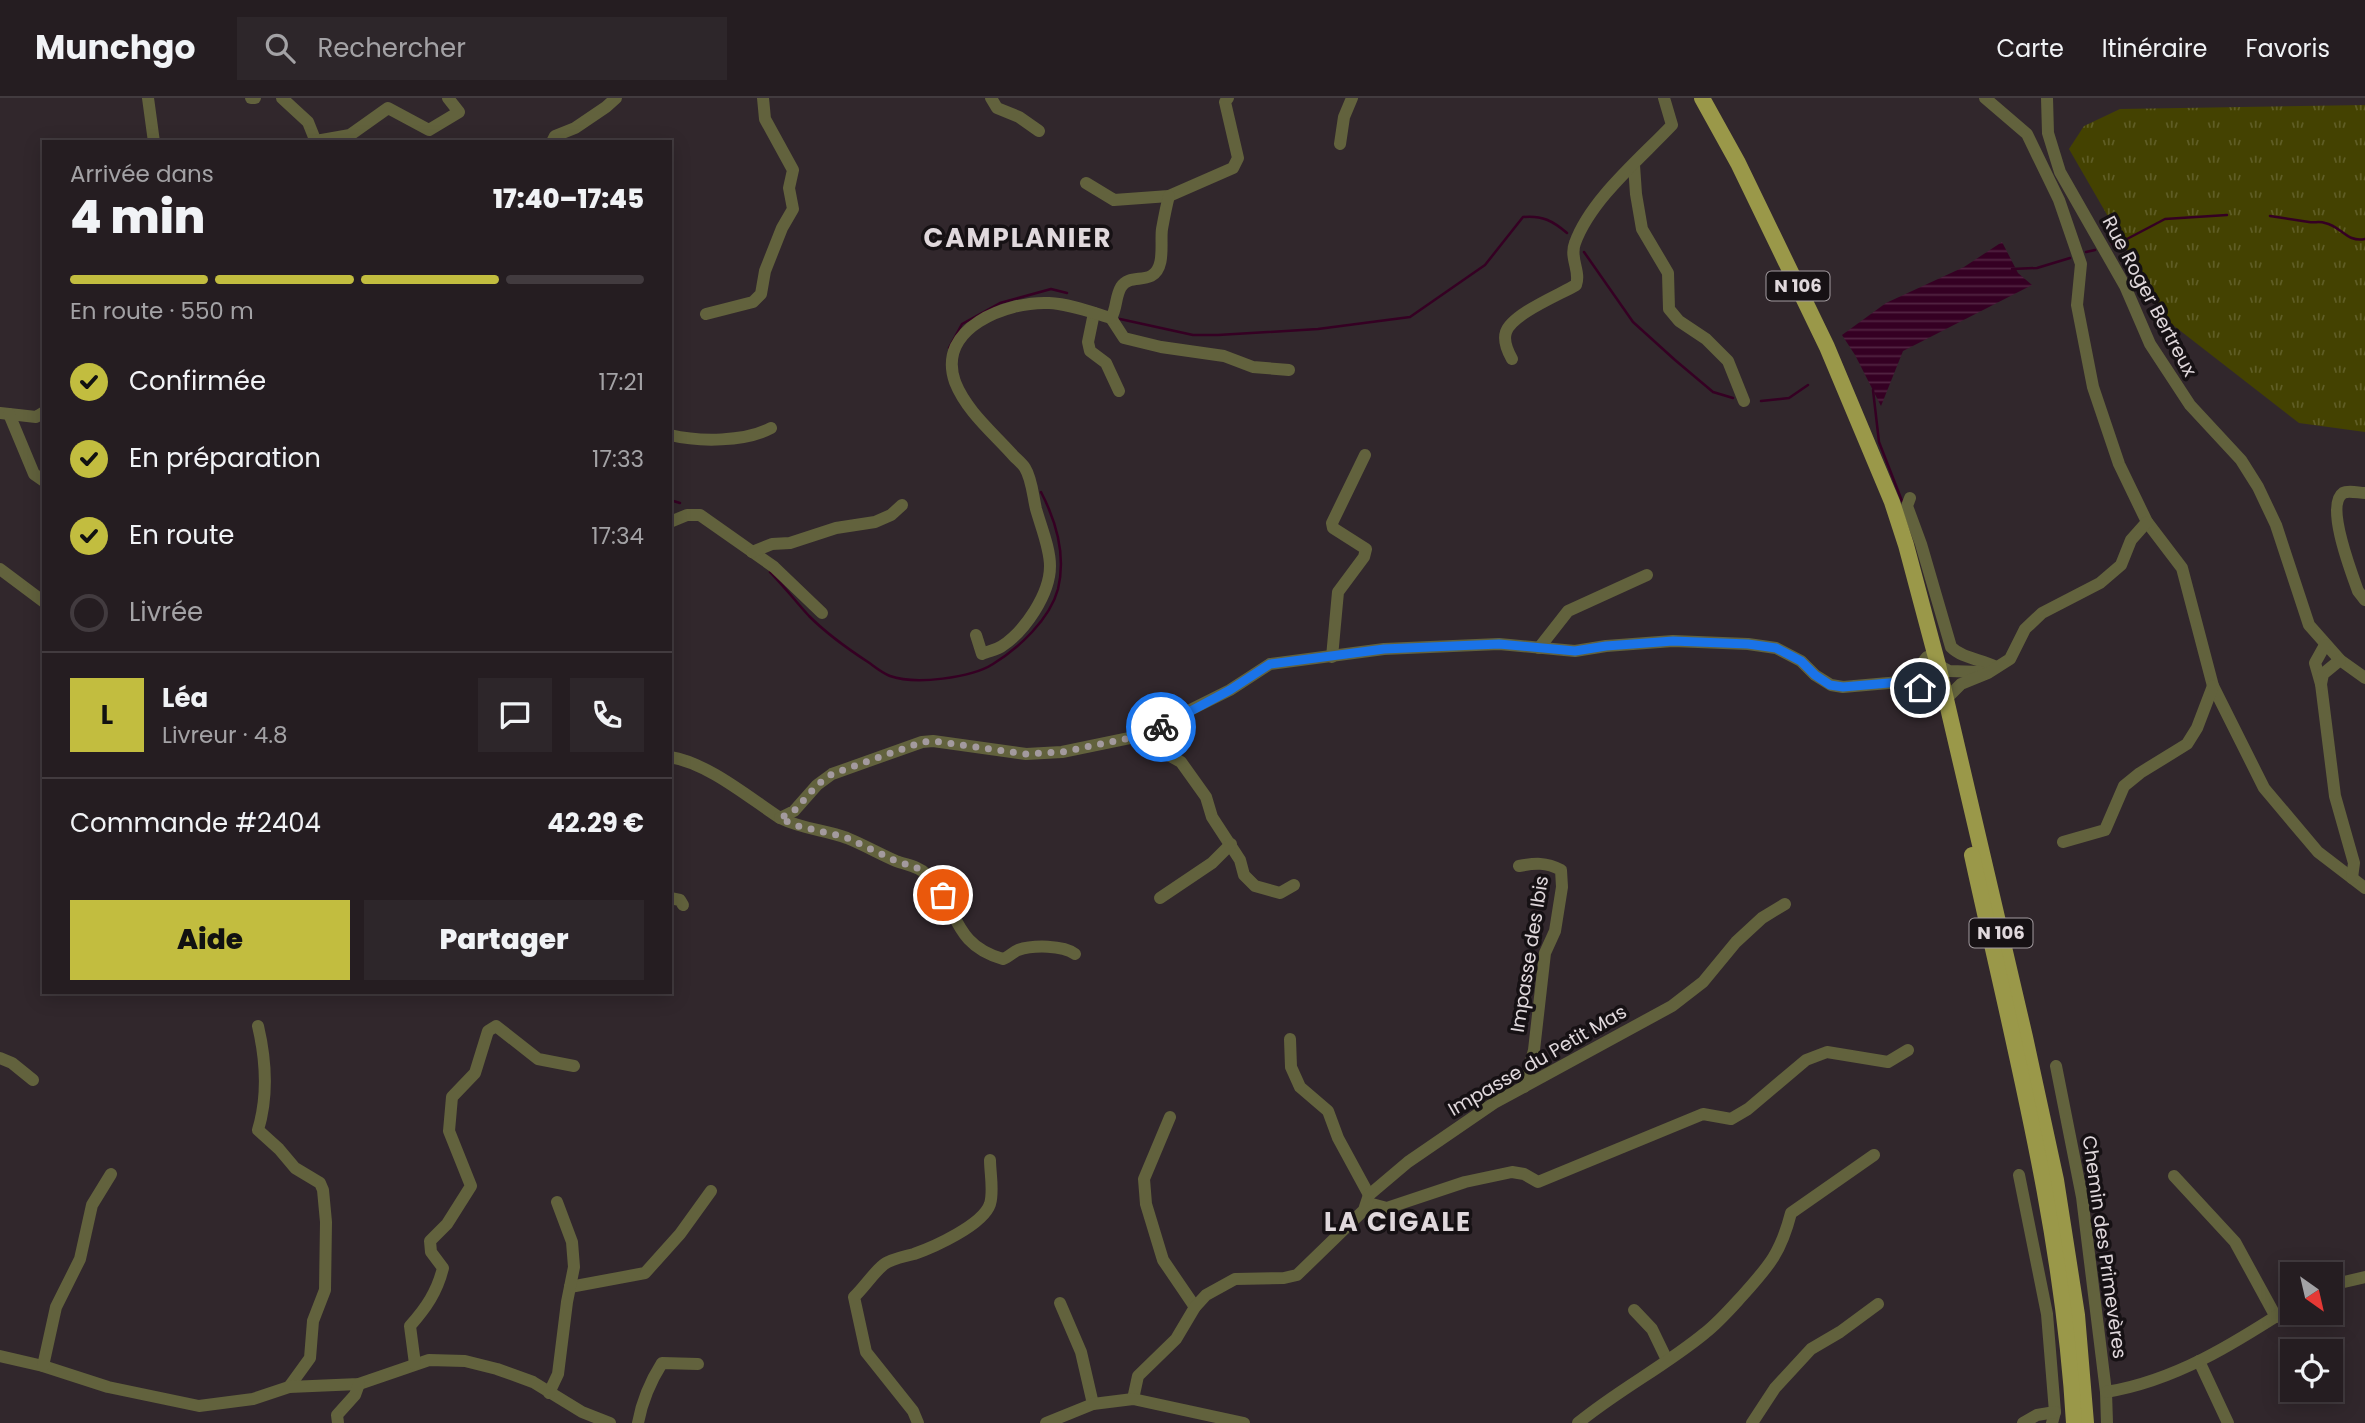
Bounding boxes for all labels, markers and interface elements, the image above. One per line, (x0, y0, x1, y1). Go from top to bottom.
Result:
search box (237, 17, 727, 80)
text: Munchgo (35, 24, 195, 71)
icon: search (261, 29, 299, 67)
text: Rechercher (317, 30, 466, 66)
text: Carte (1996, 32, 2064, 65)
text: Itinéraire (2102, 32, 2207, 65)
text: Favoris (2245, 32, 2330, 65)
text: Arrivée dans (70, 158, 214, 190)
text: 17:40–17:45 (493, 181, 644, 217)
text: 4 min (70, 185, 205, 249)
street label: Rue Roger Bertreux (2096, 211, 2203, 381)
district label: CAMPLANIER (924, 220, 1112, 256)
road number: N 106 (1766, 272, 1829, 300)
text: En route · 550 m (70, 295, 254, 327)
icon: check (70, 363, 108, 401)
text: Confirmée (129, 363, 266, 399)
text: 17:21 (599, 366, 644, 398)
icon: check (70, 440, 108, 478)
text: En préparation (129, 440, 321, 476)
text: 17:33 (592, 443, 644, 475)
icon: check (70, 517, 108, 555)
text: En route (129, 517, 234, 553)
text: 17:34 (591, 520, 644, 552)
text: Livrée (129, 594, 203, 630)
pin (1890, 658, 1950, 718)
icon: home (1901, 669, 1939, 707)
button: chat (478, 678, 552, 752)
button: phone (570, 678, 644, 752)
text: Léa (162, 680, 208, 716)
courier (1126, 692, 1196, 762)
text: L (101, 697, 113, 733)
icon: bike (1142, 708, 1180, 746)
text: Livreur · 4.8 (162, 719, 288, 751)
text: Commande #2404 (70, 805, 321, 841)
text: 42.29 € (547, 805, 644, 841)
pin (913, 865, 973, 925)
street label: Impasse des Ibis (1504, 874, 1555, 1034)
icon: bag (924, 876, 962, 914)
button: Aide (70, 900, 350, 980)
button: Partager (364, 900, 644, 980)
road number: N 106 (1969, 918, 2032, 948)
street label: Impasse du Petit Mas (1443, 998, 1632, 1123)
street label: Chemin des Primevères (2075, 1134, 2134, 1360)
district label: LA CIGALE (1324, 1204, 1472, 1240)
north arrow (2280, 1262, 2343, 1325)
map controls (2280, 1262, 2343, 1402)
button: locate (2280, 1339, 2343, 1402)

